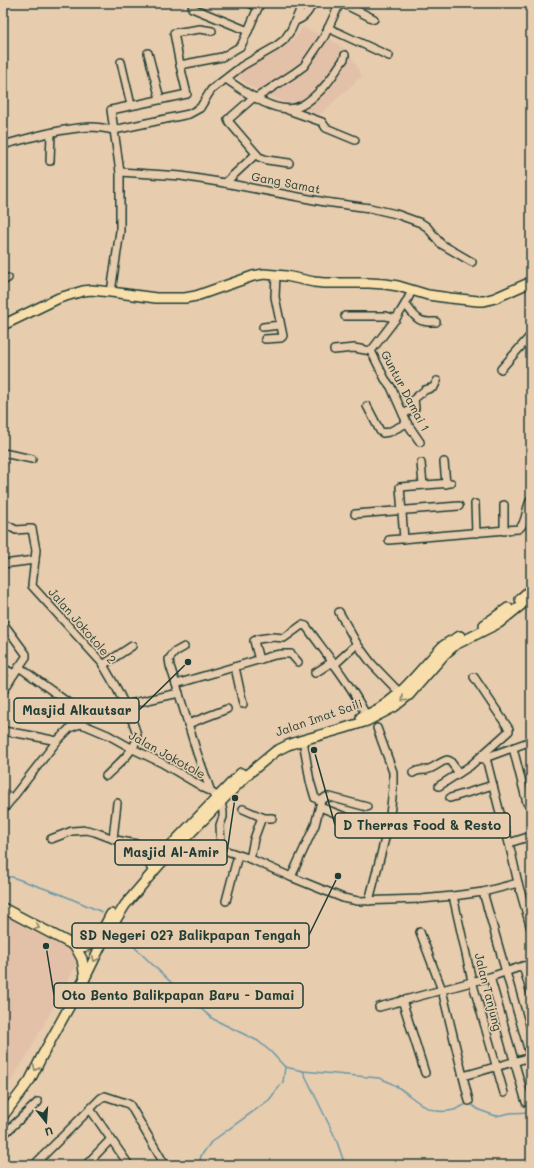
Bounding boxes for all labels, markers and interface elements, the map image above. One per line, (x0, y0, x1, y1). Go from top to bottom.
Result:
street label: Gang Samat (250, 167, 322, 197)
street label: Guntur Damai 1 (378, 347, 434, 434)
street label: Jalan Jokotole 2 (45, 584, 120, 667)
one-way arrow (401, 694, 409, 702)
street label: Jalan Imat Saili (273, 695, 364, 739)
callout: Masjid Alkautsar (14, 698, 139, 723)
text: Masjid Alkautsar (22, 701, 132, 718)
street label: Jalan Jokotole (126, 727, 209, 782)
callout: D Therras Food & Resto (335, 813, 510, 838)
text: D Therras Food & Resto (343, 816, 501, 833)
callout: Masjid Al-Amir (115, 840, 227, 865)
text: Masjid Al-Amir (123, 843, 219, 860)
one-way arrow (33, 922, 41, 930)
callout: SD Negeri 027 Balikpapan Tengah (72, 923, 309, 948)
text: SD Negeri 027 Balikpapan Tengah (80, 926, 301, 943)
street label: Jalan Tanjung (472, 951, 506, 1033)
one-way arrow (92, 955, 100, 962)
callout: Oto Bento Balikpapan Baru - Damai (54, 983, 303, 1008)
text: Oto Bento Balikpapan Baru - Damai (61, 986, 295, 1003)
one-way arrow (33, 1064, 41, 1072)
north arrow (26, 1102, 66, 1142)
text: U (43, 1124, 55, 1140)

